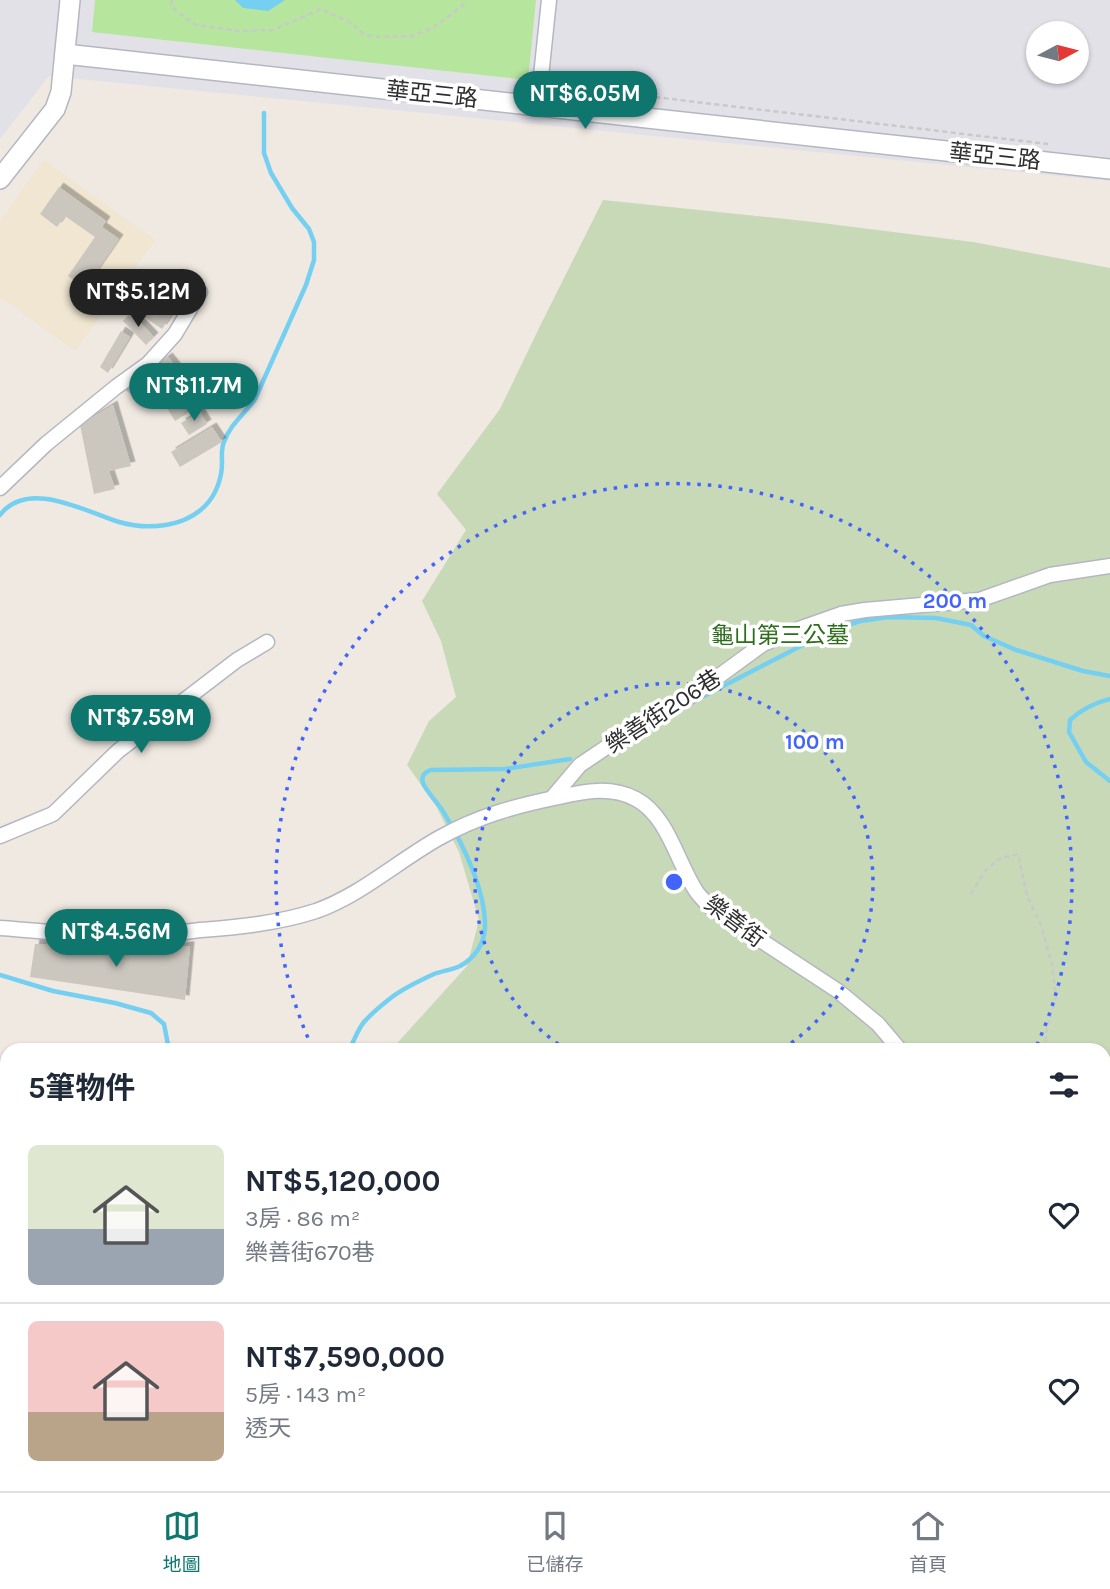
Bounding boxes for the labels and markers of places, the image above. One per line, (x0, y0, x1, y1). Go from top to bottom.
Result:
pin: NT$6.05M (513, 72, 657, 131)
pin: NT$5.12M (66, 270, 210, 329)
pin: NT$11.7M (122, 364, 266, 423)
pin: NT$7.59M (69, 696, 213, 755)
centre of rings (662, 870, 686, 894)
pin: NT$4.56M (44, 909, 188, 969)

